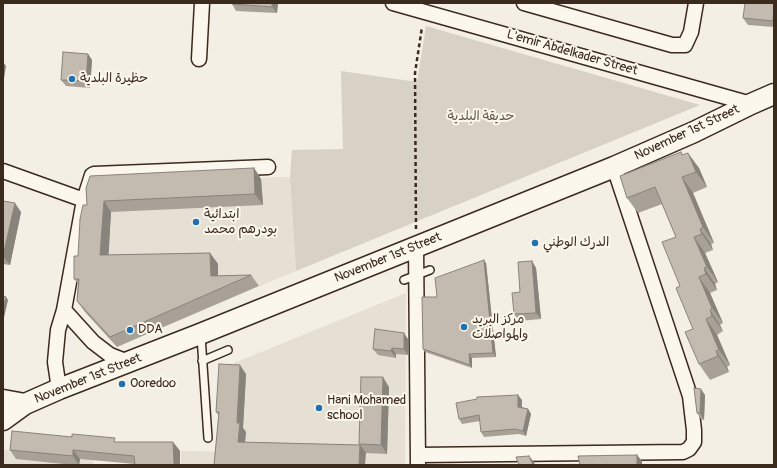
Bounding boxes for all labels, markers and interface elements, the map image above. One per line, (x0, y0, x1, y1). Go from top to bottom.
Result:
street label: L'emir Abdelkader Street (505, 27, 639, 79)
place label: حظيرة البلدية (80, 71, 148, 87)
marker: حظيرة البلدية (67, 74, 77, 84)
street label: November 1st Street (632, 102, 742, 164)
park label: حديقة البلدية (448, 109, 514, 125)
place label: ابتدائية بودرهم محمد (204, 207, 277, 238)
marker: ابتدائية بودرهم محمد (191, 217, 201, 227)
street label: November 1st Street (332, 229, 444, 287)
place label: الدرك الوطني (543, 235, 609, 251)
marker: الدرك الوطني (530, 238, 540, 248)
place label: مركز البريد والمواصلات (472, 312, 528, 343)
place label: DDA (138, 322, 163, 338)
marker: مركز البريد والمواصلات (459, 322, 469, 332)
marker: DDA (125, 325, 135, 335)
street label: November 1st Street (32, 350, 144, 408)
place label: Ooredoo (130, 376, 176, 392)
marker: Ooredoo (117, 379, 127, 389)
place label: Hani Mohamed school (327, 393, 406, 424)
marker: Hani Mohamed school (314, 403, 324, 413)

